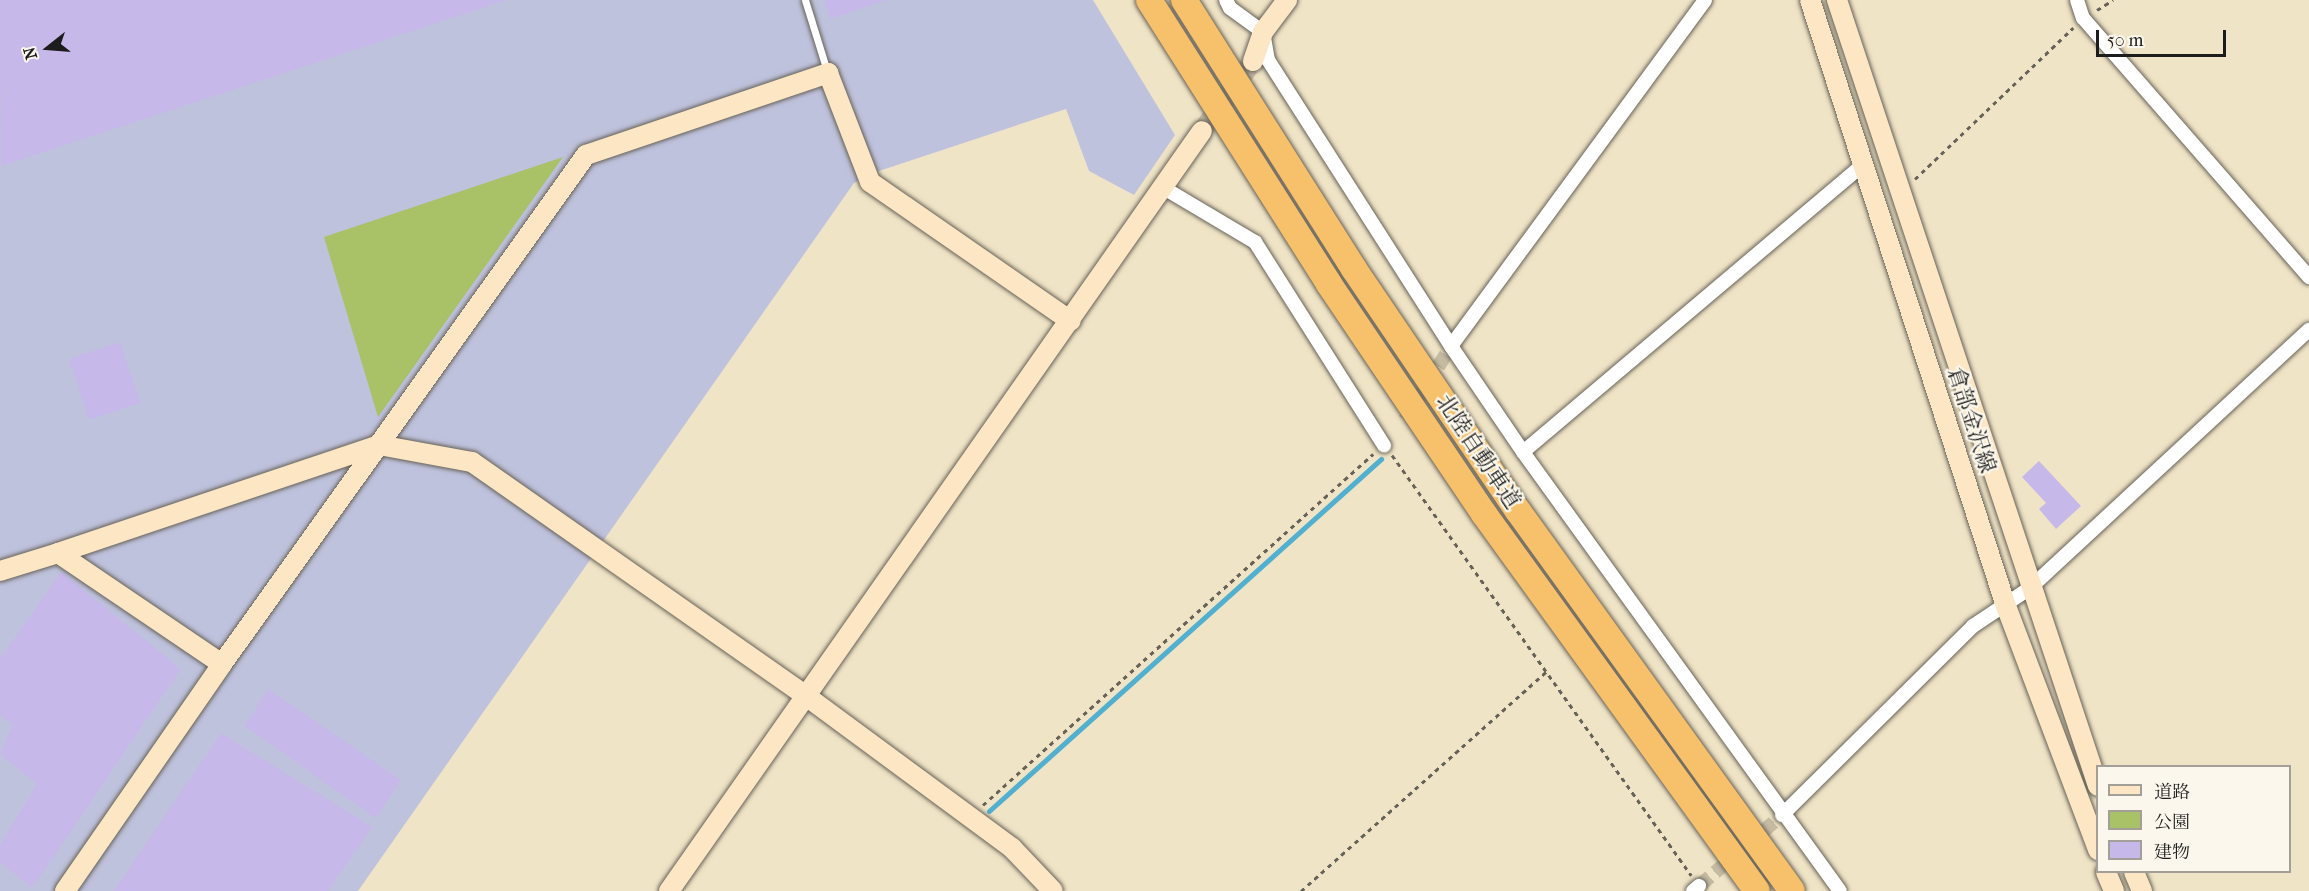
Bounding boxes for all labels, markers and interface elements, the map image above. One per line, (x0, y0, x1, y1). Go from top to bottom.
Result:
north arrow (18, 18, 78, 78)
scale bar (2099, 18, 2230, 56)
text: 50 m (2107, 30, 2143, 51)
text: N (19, 45, 41, 62)
street label: 倉部金沢線 (1941, 364, 2001, 476)
street label: 北陸自動車道 (1430, 390, 1526, 514)
legend (2096, 765, 2291, 873)
text: 道路 (2154, 782, 2190, 803)
text: 公園 (2154, 812, 2190, 833)
text: 建物 (2154, 842, 2190, 863)

